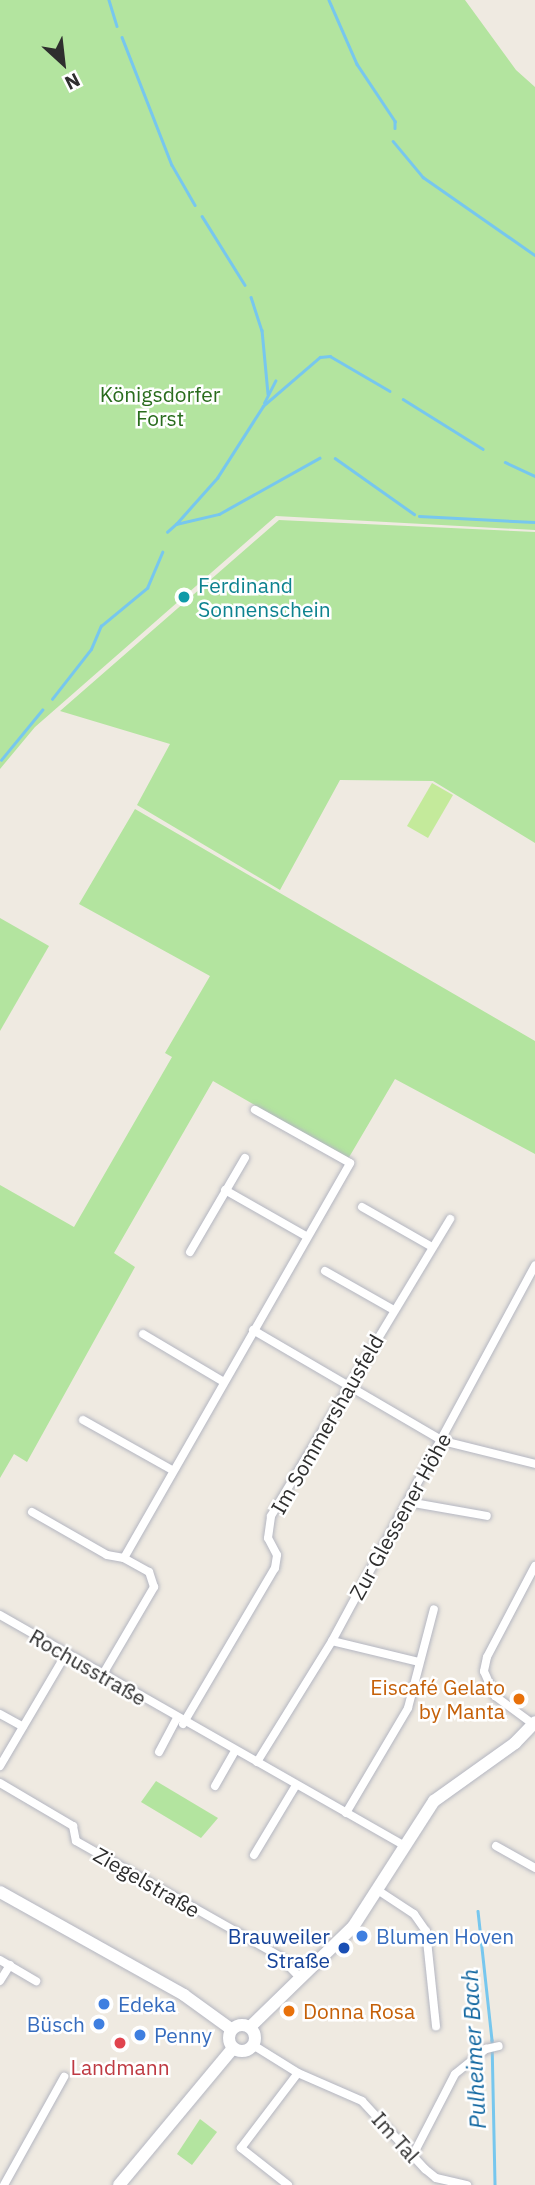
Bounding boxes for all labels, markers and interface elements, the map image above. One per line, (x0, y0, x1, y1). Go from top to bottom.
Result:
north arrow (28, 28, 98, 98)
text: N (61, 68, 84, 96)
park label: Königsdorfer Forst (100, 381, 220, 431)
place label: Ferdinand Sonnenschein (198, 572, 331, 622)
marker: Ferdinand Sonnenschein (176, 589, 192, 605)
street label: Im Sommershausfeld (265, 1330, 389, 1518)
street label: Zur Glessener Höhe (344, 1428, 456, 1604)
street label: Rochusstraße (25, 1623, 151, 1711)
place label: Eiscafé Gelato by Manta (370, 1674, 505, 1724)
marker: Eiscafé Gelato by Manta (511, 1691, 527, 1707)
street label: Ziegelstraße (89, 1841, 205, 1923)
place label: Brauweiler Straße (228, 1923, 330, 1973)
place label: Blumen Hoven (376, 1923, 514, 1949)
marker: Blumen Hoven (354, 1928, 370, 1944)
marker: Brauweiler Straße (336, 1940, 352, 1956)
water label: Pulheimer Bach (455, 1968, 491, 2130)
place label: Edeka (118, 1991, 176, 2017)
marker: Edeka (96, 1996, 112, 2012)
place label: Donna Rosa (303, 1998, 415, 2024)
marker: Donna Rosa (281, 2003, 297, 2019)
place label: Büsch (27, 2011, 85, 2037)
marker: Büsch (91, 2016, 107, 2032)
place label: Penny (154, 2022, 212, 2048)
marker: Penny (132, 2027, 148, 2043)
marker: Landmann (112, 2035, 128, 2051)
place label: Landmann (70, 2054, 170, 2080)
street label: Im Tal (367, 2107, 425, 2167)

